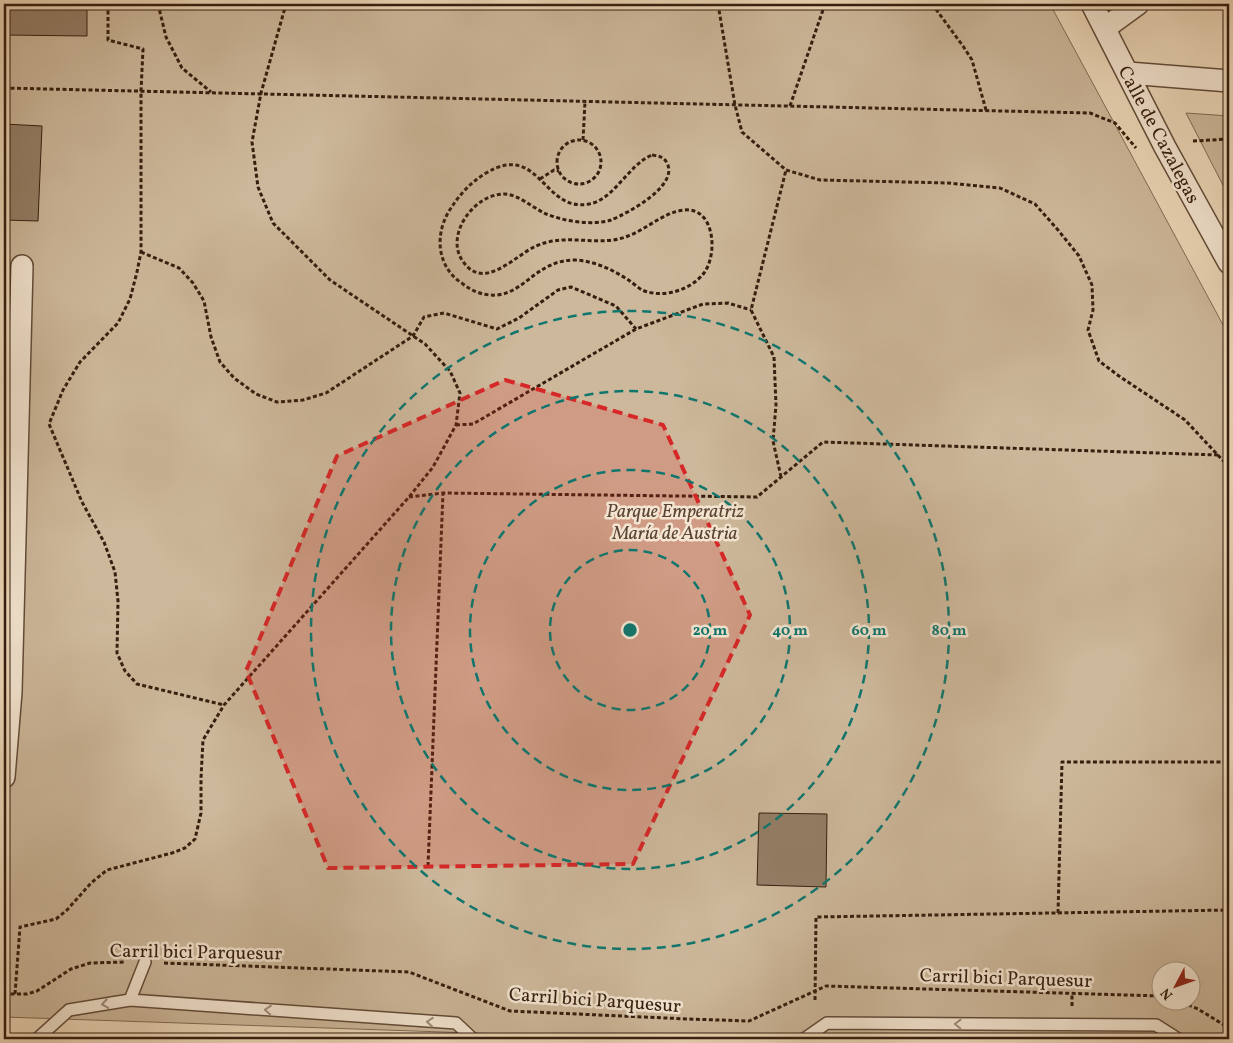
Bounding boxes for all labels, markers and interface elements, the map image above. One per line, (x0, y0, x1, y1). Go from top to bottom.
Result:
street label: Calle de Cazalegas (1111, 62, 1205, 208)
park label: Parque Emperatriz María de Austria (606, 499, 744, 547)
centre of rings (621, 621, 639, 639)
text: 20 m (693, 621, 728, 642)
text: 40 m (772, 621, 808, 642)
text: 60 m (852, 621, 887, 642)
text: 80 m (932, 621, 967, 642)
street label: Carril bici Parquesur (110, 938, 282, 968)
north arrow (1150, 960, 1200, 1010)
street label: Carril bici Parquesur (919, 963, 1093, 995)
street label: Carril bici Parquesur (508, 982, 682, 1020)
text: N (1157, 983, 1178, 1004)
one-way arrow (100, 998, 108, 1009)
one-way arrow (264, 1005, 272, 1016)
one-way arrow (426, 1016, 434, 1027)
one-way arrow (954, 1019, 962, 1029)

